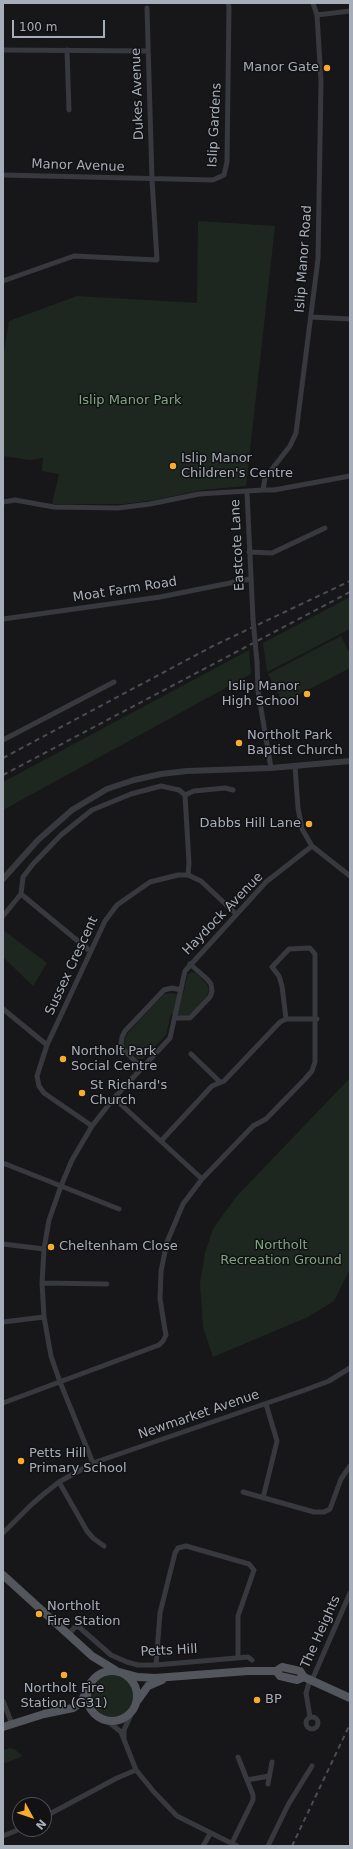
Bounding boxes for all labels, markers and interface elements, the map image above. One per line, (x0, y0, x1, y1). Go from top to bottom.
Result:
scale bar (14, 12, 107, 38)
text: 100 m (19, 20, 57, 34)
street label: Dukes Avenue (129, 47, 147, 141)
place label: Manor Gate (243, 60, 319, 76)
marker: Manor Gate (322, 63, 332, 73)
street label: Islip Gardens (205, 82, 225, 168)
street label: Manor Avenue (31, 157, 125, 175)
street label: Islip Manor Road (292, 205, 316, 313)
park label: Islip Manor Park (78, 393, 182, 409)
place label: Islip Manor Children's Centre (181, 451, 293, 482)
marker: Islip Manor Children's Centre (168, 461, 178, 471)
street label: Eastcote Lane (228, 499, 248, 591)
street label: Moat Farm Road (72, 574, 178, 606)
place label: Islip Manor High School (222, 679, 299, 710)
marker: Islip Manor High School (302, 689, 312, 699)
place label: Northolt Park Baptist Church (247, 728, 343, 759)
marker: Northolt Park Baptist Church (234, 738, 244, 748)
place label: Dabbs Hill Lane (199, 816, 301, 832)
marker: Dabbs Hill Lane (304, 819, 314, 829)
street label: Haydock Avenue (180, 869, 266, 959)
street label: Sussex Crescent (42, 914, 102, 1018)
place label: Northolt Park Social Centre (71, 1044, 157, 1075)
marker: Northolt Park Social Centre (58, 1054, 68, 1064)
place label: St Richard's Church (90, 1078, 167, 1109)
marker: St Richard's Church (77, 1088, 87, 1098)
park label: Northolt Recreation Ground (220, 1238, 342, 1269)
place label: Cheltenham Close (59, 1239, 178, 1255)
marker: Cheltenham Close (46, 1242, 56, 1252)
street label: Newmarket Avenue (136, 1387, 262, 1443)
place label: Petts Hill Primary School (29, 1446, 127, 1477)
marker: Petts Hill Primary School (16, 1456, 26, 1466)
street label: The Heights (298, 1593, 344, 1671)
place label: Northolt Fire Station (47, 1599, 121, 1630)
marker: Northolt Fire Station (34, 1609, 44, 1619)
street label: Petts Hill (140, 1642, 198, 1660)
marker: Northolt Fire Station (G31) (59, 1670, 69, 1680)
place label: Northolt Fire Station (G31) (20, 1681, 108, 1712)
place label: BP (265, 1692, 282, 1708)
marker: BP (252, 1695, 262, 1705)
north arrow (12, 1797, 52, 1837)
text: N (33, 1817, 49, 1832)

